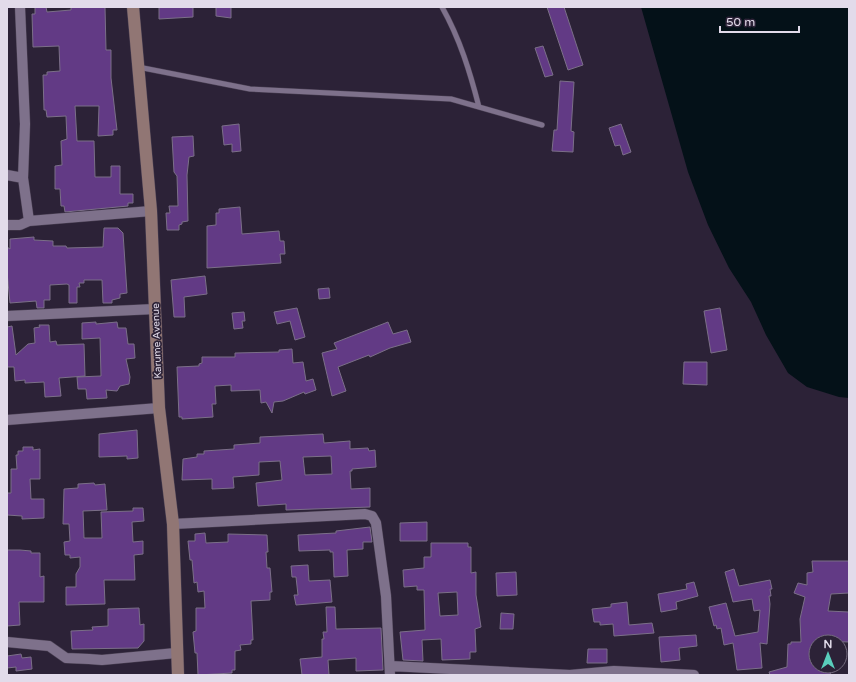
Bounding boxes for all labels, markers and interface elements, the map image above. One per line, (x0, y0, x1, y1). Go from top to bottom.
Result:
scale bar (720, 8, 799, 34)
text: 50 m (726, 15, 755, 29)
street label: Karume Avenue (150, 303, 164, 379)
north arrow (808, 634, 848, 674)
text: N (824, 638, 832, 651)

